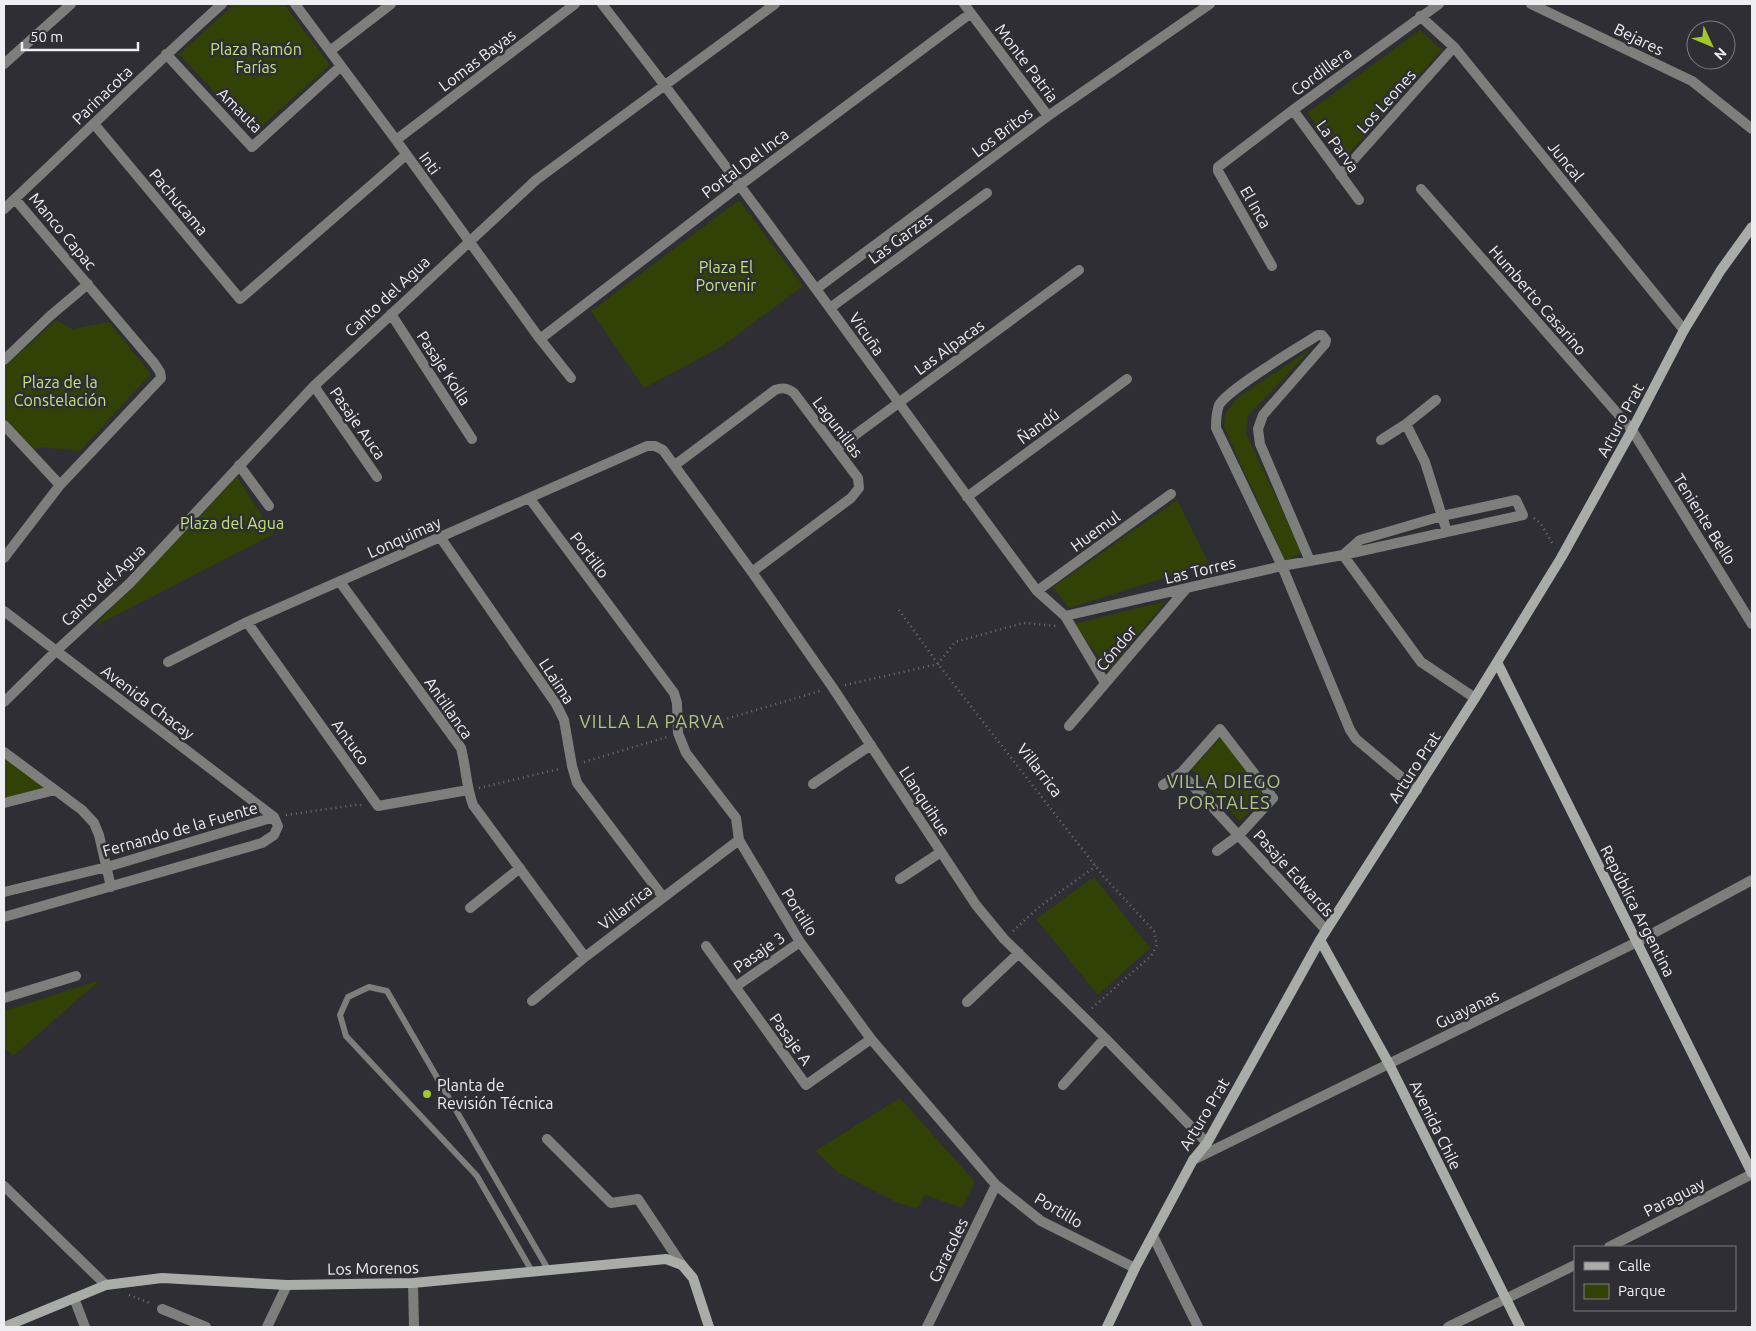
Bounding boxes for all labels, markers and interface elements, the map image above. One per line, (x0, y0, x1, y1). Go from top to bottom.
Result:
street label: Bejares (1611, 19, 1667, 59)
scale bar (22, 20, 139, 52)
street label: Monte Patria (992, 20, 1062, 106)
north arrow (1686, 20, 1736, 70)
street label: Lomas Bayas (435, 25, 519, 95)
text: 50 m (30, 28, 63, 45)
park label: Plaza Ramón Farías (210, 40, 302, 76)
street label: Cordillera (1287, 43, 1355, 99)
text: N (1711, 45, 1730, 63)
street label: Parinacota (68, 62, 136, 128)
street label: Los Leones (1353, 65, 1419, 137)
street label: Amauta (214, 84, 266, 136)
street label: Los Britos (968, 103, 1036, 160)
street label: La Parva (1313, 116, 1363, 176)
street label: Portal Del Inca (698, 125, 792, 201)
street label: Juncal (1545, 137, 1587, 185)
street label: Inti (416, 148, 444, 178)
street label: Pachucama (146, 165, 212, 239)
street label: El Inca (1237, 183, 1275, 231)
street label: Manco Capac (26, 189, 101, 274)
street label: Las Garzas (865, 209, 935, 267)
street label: Humberto Casarino (1486, 242, 1590, 358)
street label: Canto del Agua (341, 252, 433, 340)
park label: Plaza El Porvenir (696, 258, 756, 294)
street label: Vicuña (846, 309, 888, 359)
street label: Las Alpacas (911, 316, 987, 378)
street label: Pasaje Kolla (413, 328, 475, 408)
park label: Plaza de la Constelación (14, 373, 106, 409)
street label: Arturo Prat (1593, 379, 1647, 460)
street label: Pasaje Auca (326, 383, 390, 463)
street label: Lagunillas (809, 393, 867, 461)
street label: Ñandú (1013, 404, 1062, 447)
street label: Teniente Bello (1670, 470, 1740, 568)
street label: Huemul (1067, 507, 1123, 555)
street label: Lonquimay (364, 513, 444, 561)
park label: Plaza del Agua (180, 514, 284, 532)
street label: Portillo (567, 529, 613, 581)
street label: Canto del Agua (57, 541, 149, 629)
street label: Las Torres (1163, 553, 1237, 587)
street label: Cóndor (1092, 622, 1140, 674)
street label: LLaima (536, 655, 578, 707)
street label: Avenida Chacay (98, 661, 198, 743)
street label: Antillanca (421, 674, 477, 742)
district label: VILLA LA PARVA (579, 711, 725, 731)
street label: Antuco (329, 716, 373, 768)
street label: Arturo Prat (1384, 728, 1444, 806)
street label: Villarrica (1014, 740, 1066, 800)
street label: Llanquihue (896, 763, 954, 839)
district label: VILLA DIEGO PORTALES (1167, 771, 1281, 812)
street label: Fernando de la Fuente (100, 798, 260, 860)
street label: Pasaje Edwards (1250, 826, 1338, 920)
street label: República Argentina (1597, 842, 1679, 980)
street label: Villarrica (595, 881, 655, 933)
street label: Portillo (778, 885, 822, 939)
street label: Pasaje 3 (730, 928, 788, 976)
street label: Guayanas (1432, 986, 1502, 1032)
street label: Pasaje A (766, 1010, 816, 1069)
street label: Arturo Prat (1175, 1074, 1233, 1153)
place label: Planta de Revisión Técnica (437, 1076, 554, 1112)
street label: Avenida Chile (1407, 1077, 1465, 1173)
marker: Planta de Revisión Técnica (421, 1088, 433, 1100)
street label: Paraguay (1640, 1174, 1708, 1220)
street label: Portillo (1032, 1189, 1086, 1231)
street label: Caracoles (925, 1215, 971, 1285)
legend (1574, 1246, 1736, 1311)
text: Calle (1618, 1257, 1651, 1274)
street label: Los Morenos (327, 1258, 419, 1278)
text: Parque (1618, 1282, 1666, 1299)

